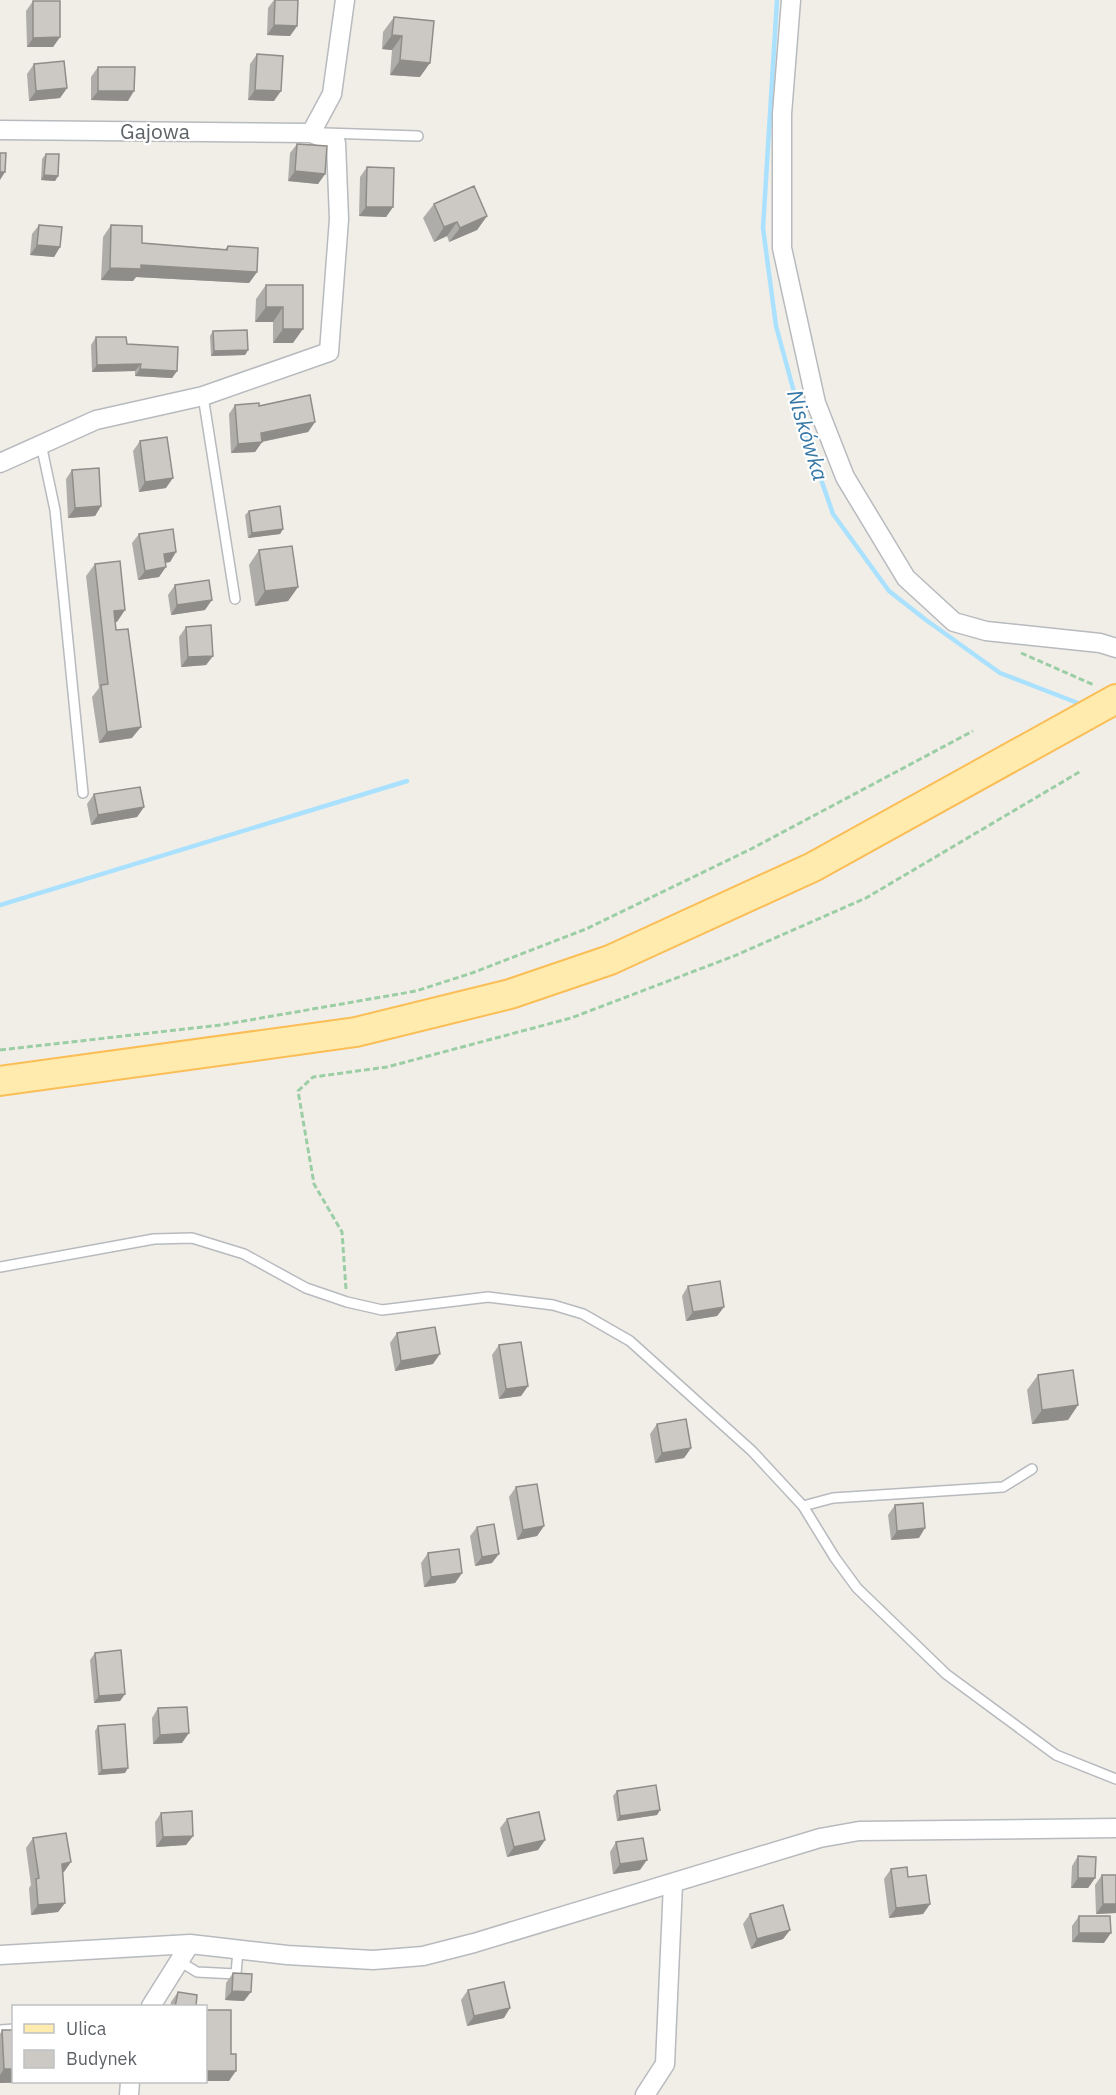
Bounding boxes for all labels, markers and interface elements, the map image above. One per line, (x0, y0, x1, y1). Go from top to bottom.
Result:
street label: Gajowa (120, 117, 190, 145)
water label: Niskówka (781, 386, 836, 484)
legend (12, 2005, 207, 2083)
text: Ulica (66, 2017, 107, 2040)
text: Budynek (66, 2047, 138, 2070)

